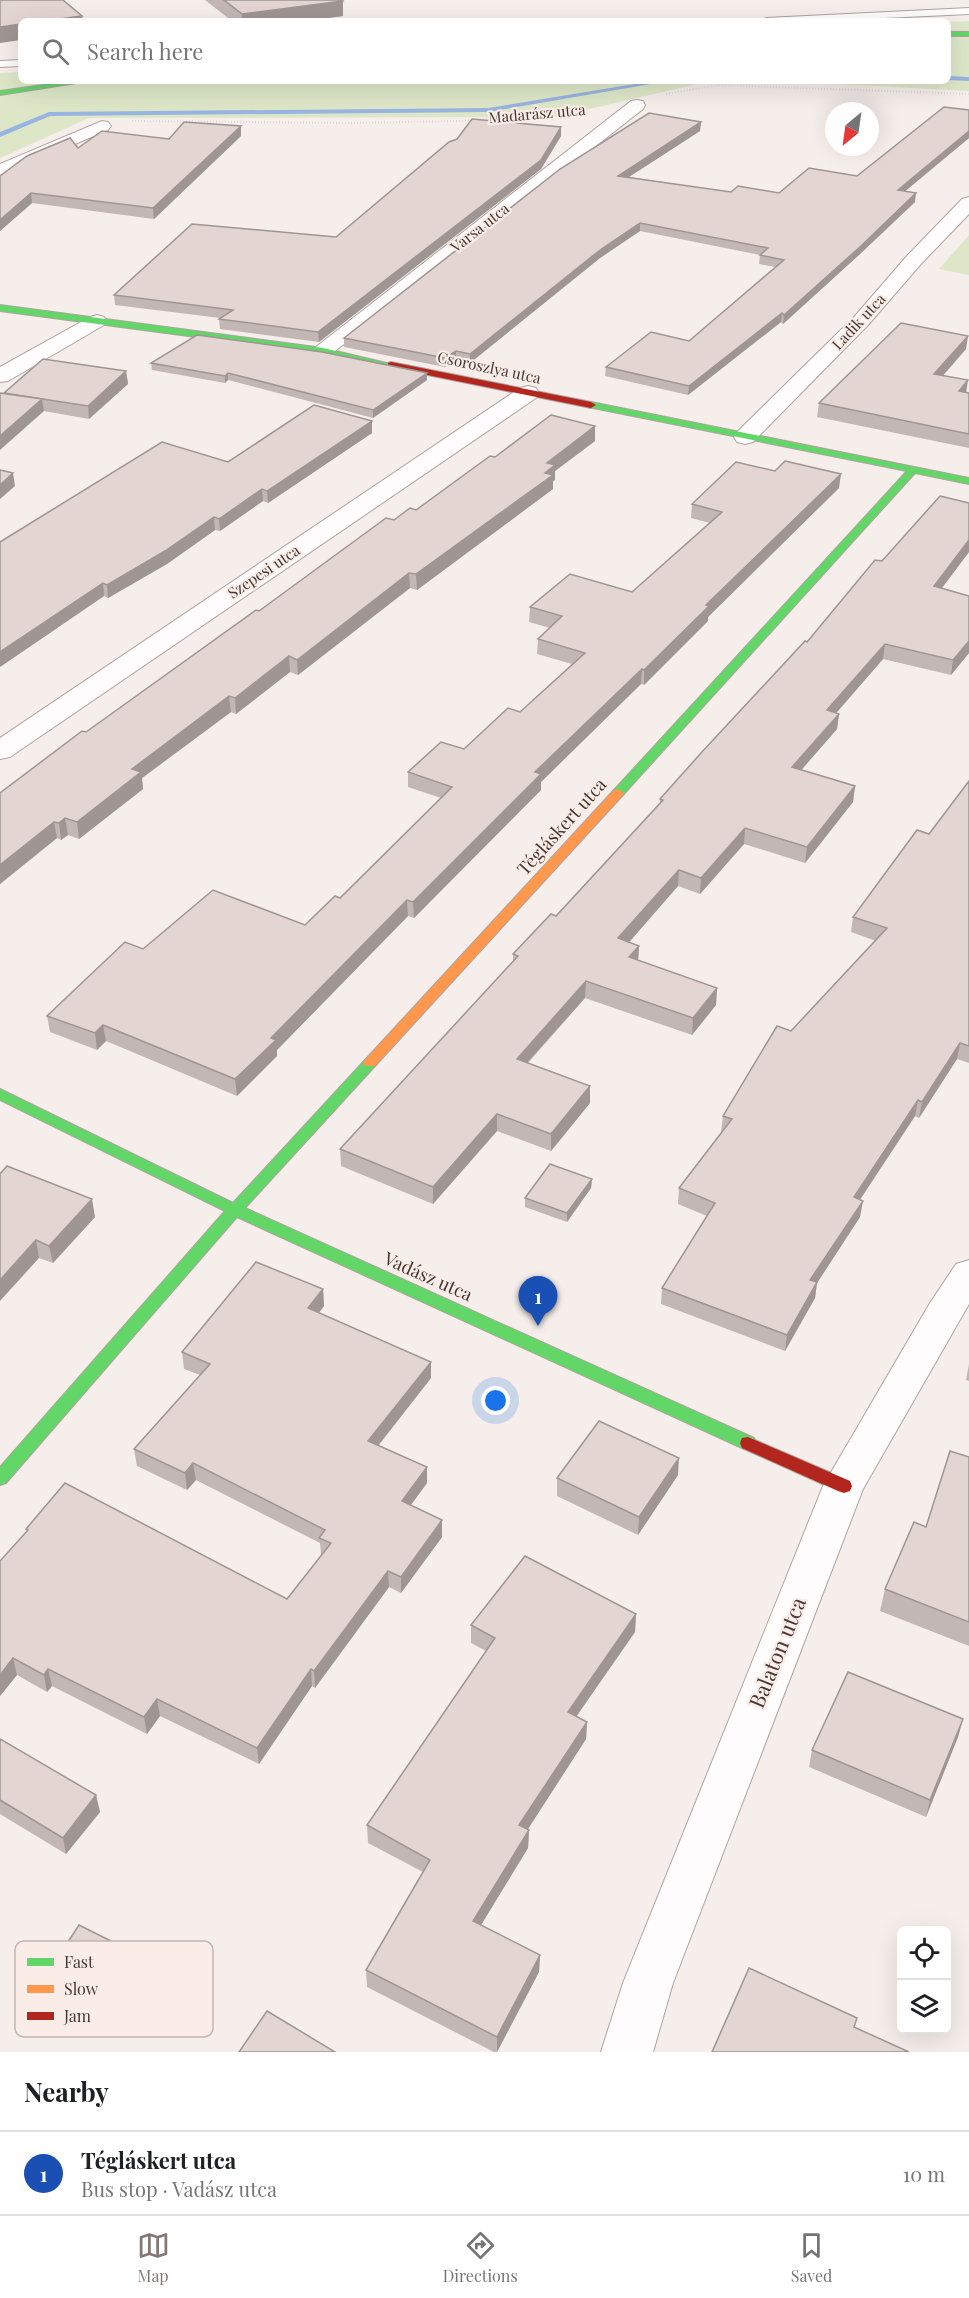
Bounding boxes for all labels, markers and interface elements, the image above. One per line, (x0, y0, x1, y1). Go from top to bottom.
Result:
search box (18, 18, 951, 84)
icon: search (39, 35, 72, 68)
text: Search here (87, 36, 203, 66)
street label: Madarász utca (488, 99, 587, 127)
north arrow (825, 102, 879, 156)
street label: Varsa utca (445, 198, 513, 257)
street label: Ladik utca (827, 289, 890, 354)
street label: Csoroszlya utca (436, 346, 543, 388)
street label: Szepesi utca (224, 539, 304, 603)
street label: Tégláskert utca (511, 773, 611, 880)
street label: Vadász utca (380, 1246, 476, 1306)
pin: 1 (518, 1276, 558, 1326)
your location (481, 1386, 510, 1415)
street label: Balaton utca (741, 1592, 811, 1712)
map controls (897, 1926, 951, 2034)
button: locate (897, 1926, 951, 1980)
legend (15, 1941, 213, 2037)
text: Fast (64, 1951, 94, 1972)
text: Slow (64, 1978, 99, 1999)
button: layers (897, 1980, 951, 2034)
text: Jam (63, 2005, 91, 2026)
text: Nearby (24, 2074, 109, 2109)
text: Tégláskert utca (81, 2145, 236, 2175)
text: 1 (40, 2160, 47, 2187)
text: 10 m (903, 2160, 945, 2187)
text: Bus stop · Vadász utca (81, 2175, 277, 2202)
tab: Map (137, 2229, 170, 2286)
tab: Directions (443, 2229, 518, 2286)
tab: Saved (791, 2229, 832, 2286)

